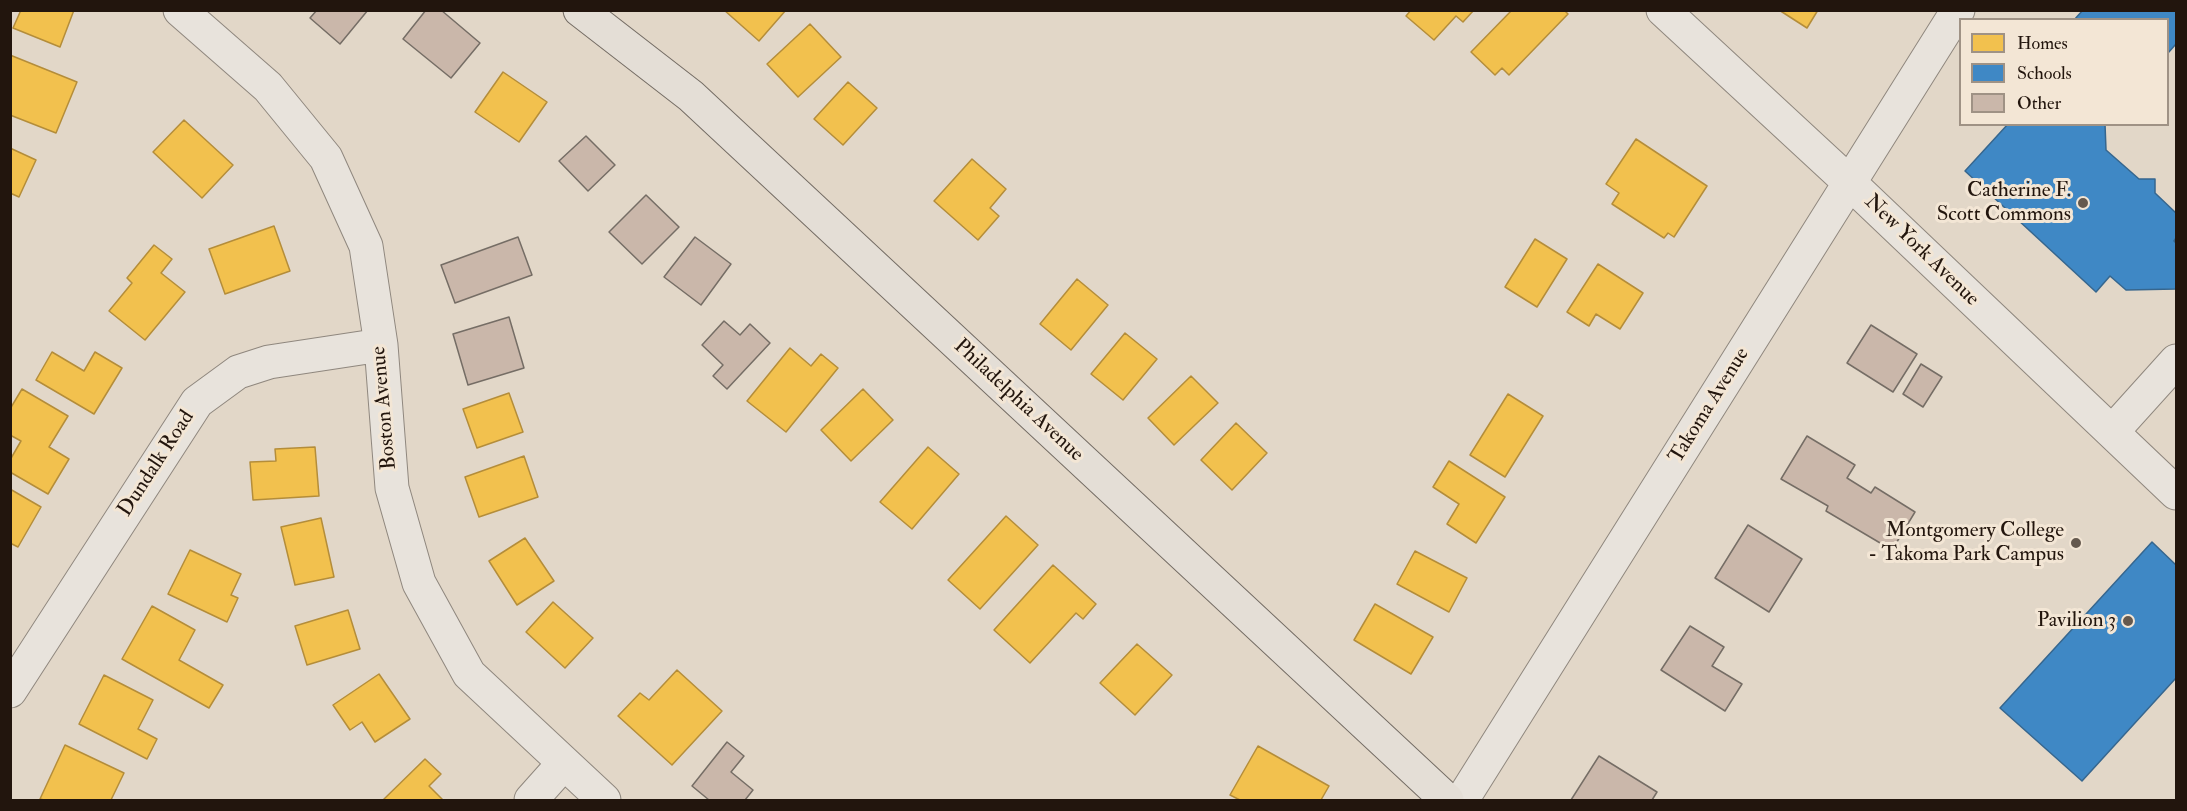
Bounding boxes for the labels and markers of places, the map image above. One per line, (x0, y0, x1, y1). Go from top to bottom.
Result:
place label: Catherine F. Scott Commons (1937, 178, 2071, 228)
marker: Catherine F. Scott Commons (2076, 196, 2090, 210)
place label: Montgomery College - Takoma Park Campus (1868, 518, 2064, 568)
marker: Montgomery College - Takoma Park Campus (2069, 536, 2083, 550)
place label: Pavilion 3 (2037, 608, 2116, 634)
marker: Pavilion 3 (2121, 614, 2135, 628)

